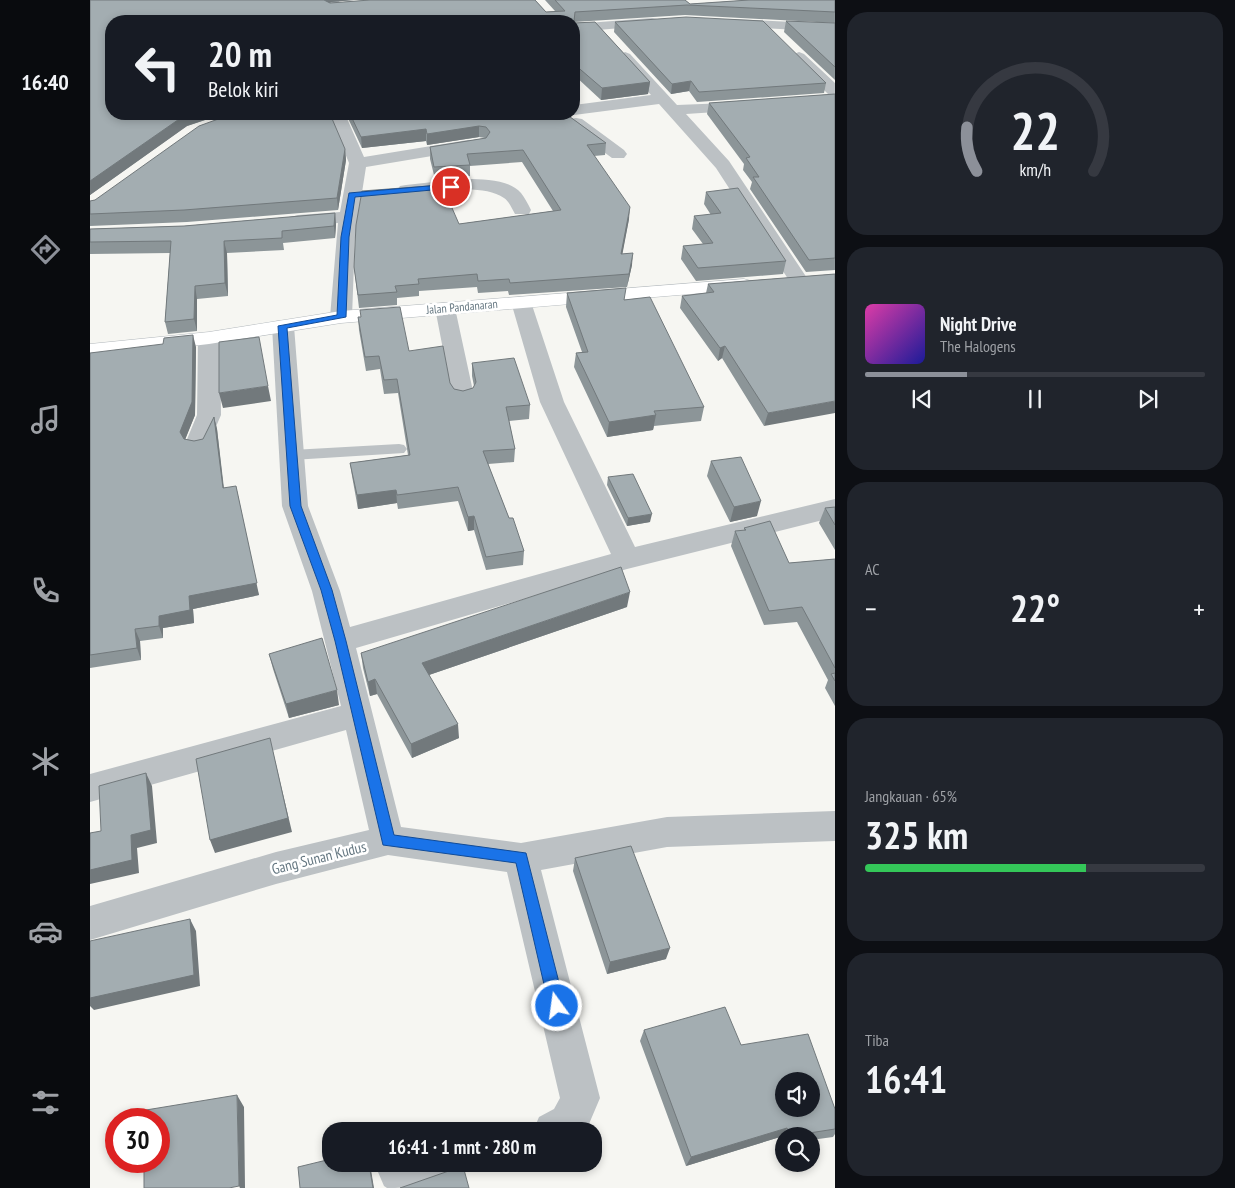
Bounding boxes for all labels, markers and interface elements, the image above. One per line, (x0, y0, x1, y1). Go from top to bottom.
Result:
text: 20 m (208, 31, 272, 77)
icon: left (125, 35, 190, 100)
text: 16:40 (21, 68, 69, 96)
text: Belok kiri (208, 75, 279, 103)
text: 22 (1010, 97, 1060, 164)
text: km/h (1019, 158, 1051, 181)
pin (430, 166, 472, 208)
icon: arrive (437, 173, 465, 201)
icon: directions (28, 232, 63, 267)
street label: Jalan Pandanaran (425, 296, 498, 317)
text: Night Drive (940, 312, 1017, 336)
text: The Halogens (940, 336, 1016, 356)
icon: previous (908, 385, 936, 413)
icon: pause (1021, 385, 1049, 413)
icon: next (1134, 385, 1162, 413)
icon: music (28, 402, 63, 437)
text: AC (865, 559, 880, 579)
icon: phone (28, 573, 63, 608)
text: 22° (1010, 583, 1060, 632)
text: − (865, 590, 877, 627)
text: + (1193, 590, 1205, 627)
icon: climate (28, 744, 63, 779)
text: Jangkauan · 65% (865, 786, 957, 806)
text: 325 km (865, 810, 968, 859)
street label: Gang Sunan Kudus (270, 837, 368, 878)
icon: car (28, 914, 63, 949)
position arrow (530, 979, 582, 1031)
text: Tiba (865, 1030, 889, 1050)
text: 16:41 (865, 1054, 947, 1103)
map controls (775, 1072, 820, 1172)
button: sound (775, 1072, 820, 1117)
icon: filters (28, 1085, 63, 1120)
speed limit sign: 30 (105, 1108, 170, 1173)
button: search (775, 1127, 820, 1172)
text: 16:41 · 1 mnt · 280 m (388, 1135, 536, 1159)

